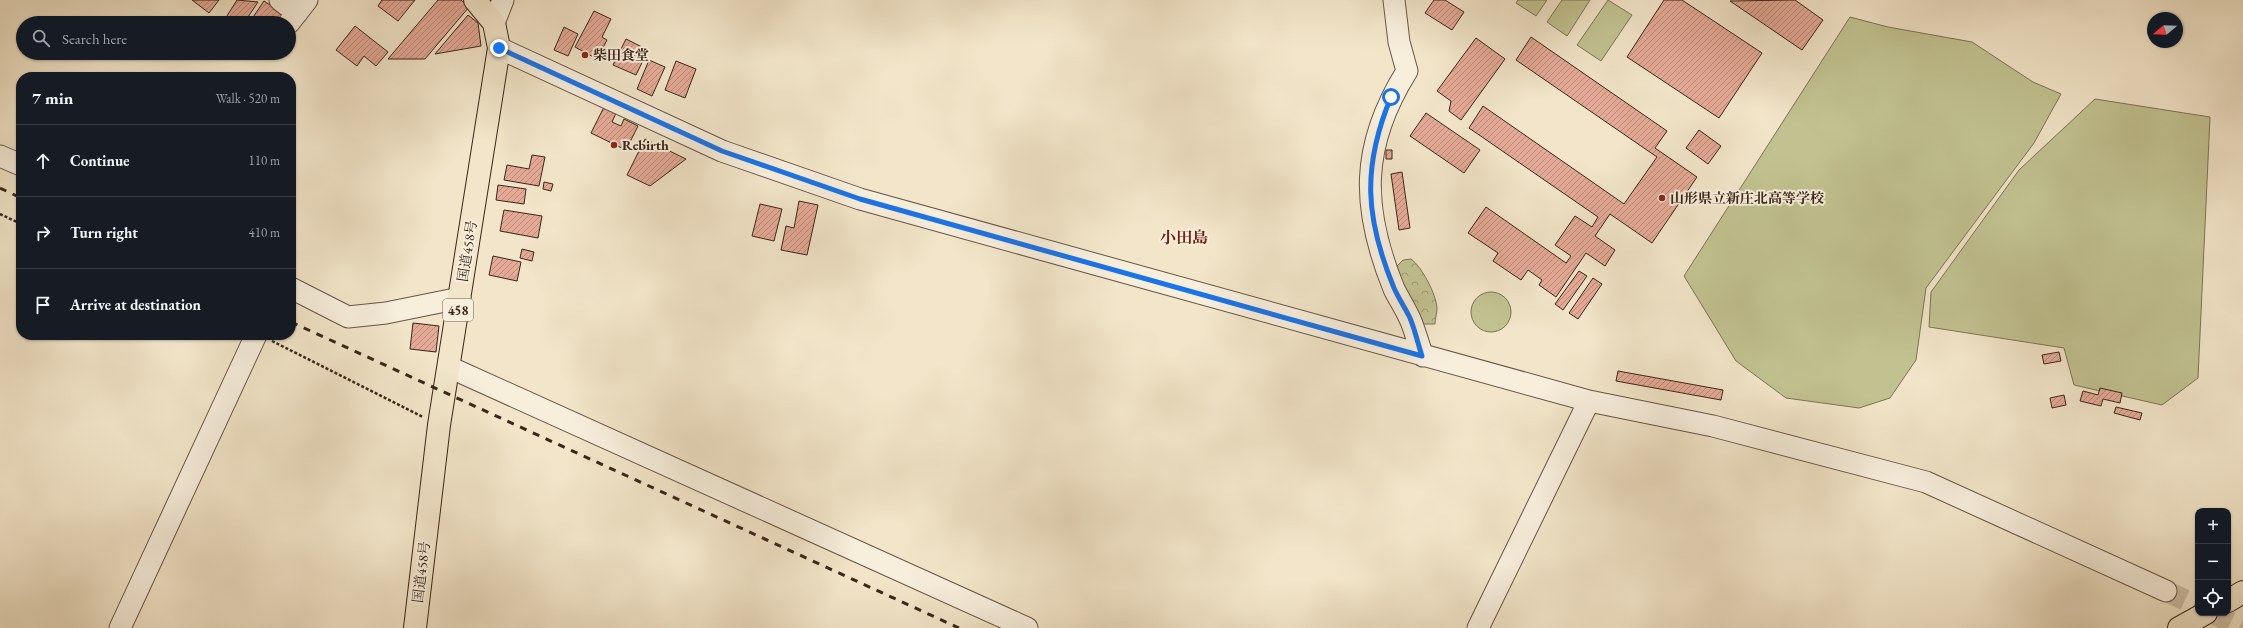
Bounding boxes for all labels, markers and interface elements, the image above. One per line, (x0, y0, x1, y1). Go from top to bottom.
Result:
north arrow (2147, 12, 2183, 48)
search box (16, 16, 296, 60)
icon: search (30, 27, 52, 49)
text: Search here (62, 29, 127, 48)
route end (490, 39, 508, 57)
place label: 柴田食堂 (593, 46, 649, 64)
marker: 柴田食堂 (580, 50, 590, 60)
text: 7 min (32, 87, 73, 109)
route start (1382, 88, 1400, 106)
text: Walk · 520 m (216, 90, 280, 107)
place label: Rebirth (622, 136, 669, 154)
marker: Rebirth (609, 140, 619, 150)
icon: ahead (32, 150, 54, 172)
text: Continue (70, 151, 130, 170)
text: 110 m (249, 152, 280, 169)
place label: 山形県立新庄北高等学校 (1670, 189, 1824, 207)
marker: 山形県立新庄北高等学校 (1657, 193, 1667, 203)
street label: 国道458号 (453, 219, 481, 283)
icon: right (32, 222, 54, 244)
text: Turn right (70, 223, 138, 242)
text: 410 m (249, 224, 280, 241)
district label: 小田島 (1160, 227, 1208, 248)
icon: arrive (32, 294, 54, 316)
text: Arrive at destination (70, 295, 201, 314)
road number: 458 (443, 299, 473, 321)
map controls (2195, 508, 2231, 616)
button: + (2195, 508, 2231, 544)
street label: 国道458号 (408, 540, 434, 604)
button: − (2195, 544, 2231, 580)
button: locate (2195, 580, 2231, 616)

